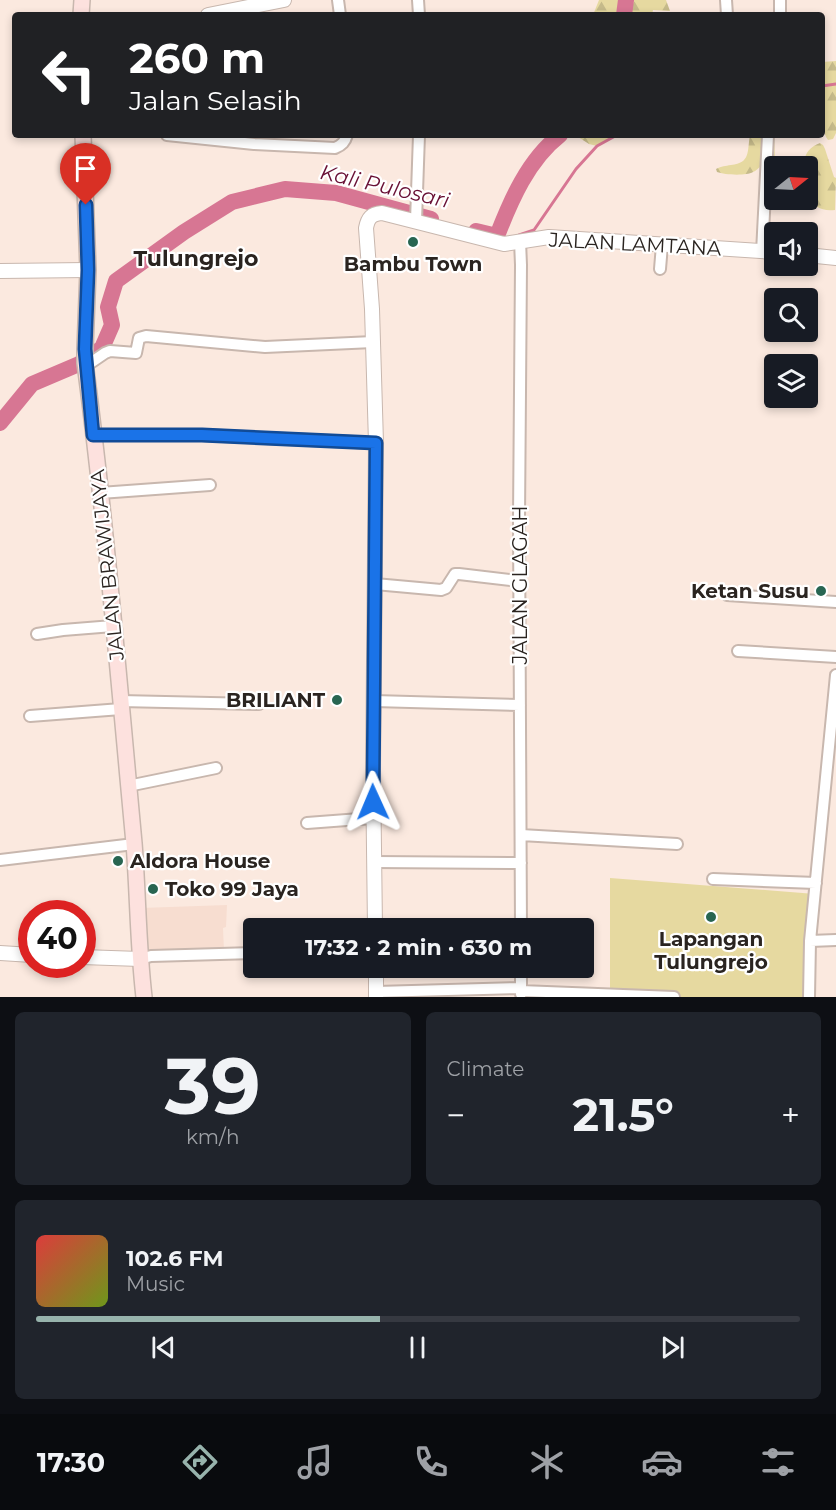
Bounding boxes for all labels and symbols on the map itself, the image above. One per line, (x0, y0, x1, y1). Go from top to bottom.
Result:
pin (60, 143, 111, 205)
north arrow (764, 156, 818, 210)
water label: Kali Pulosari (318, 159, 452, 213)
street label: JALAN LAMTANA (547, 227, 722, 261)
marker: Bambu Town (406, 235, 420, 249)
district label: Tulungrejo (133, 245, 259, 272)
place label: Bambu Town (344, 252, 482, 276)
street label: JALAN BRAWIJAYA (85, 468, 129, 663)
street label: JALAN GLAGAH (508, 505, 532, 666)
place label: Ketan Susu (691, 579, 809, 603)
marker: Ketan Susu (814, 584, 828, 598)
place label: BRILIANT (226, 688, 326, 712)
marker: BRILIANT (330, 693, 344, 707)
position arrow (341, 770, 405, 834)
place label: Aldora House (129, 849, 270, 873)
marker: Aldora House (111, 854, 125, 868)
place label: Toko 99 Jaya (165, 877, 299, 901)
marker: Toko 99 Jaya (146, 882, 160, 896)
speed limit sign: 40 (18, 900, 96, 978)
marker: Lapangan Tulungrejo (704, 910, 718, 924)
place label: Lapangan Tulungrejo (654, 927, 768, 974)

